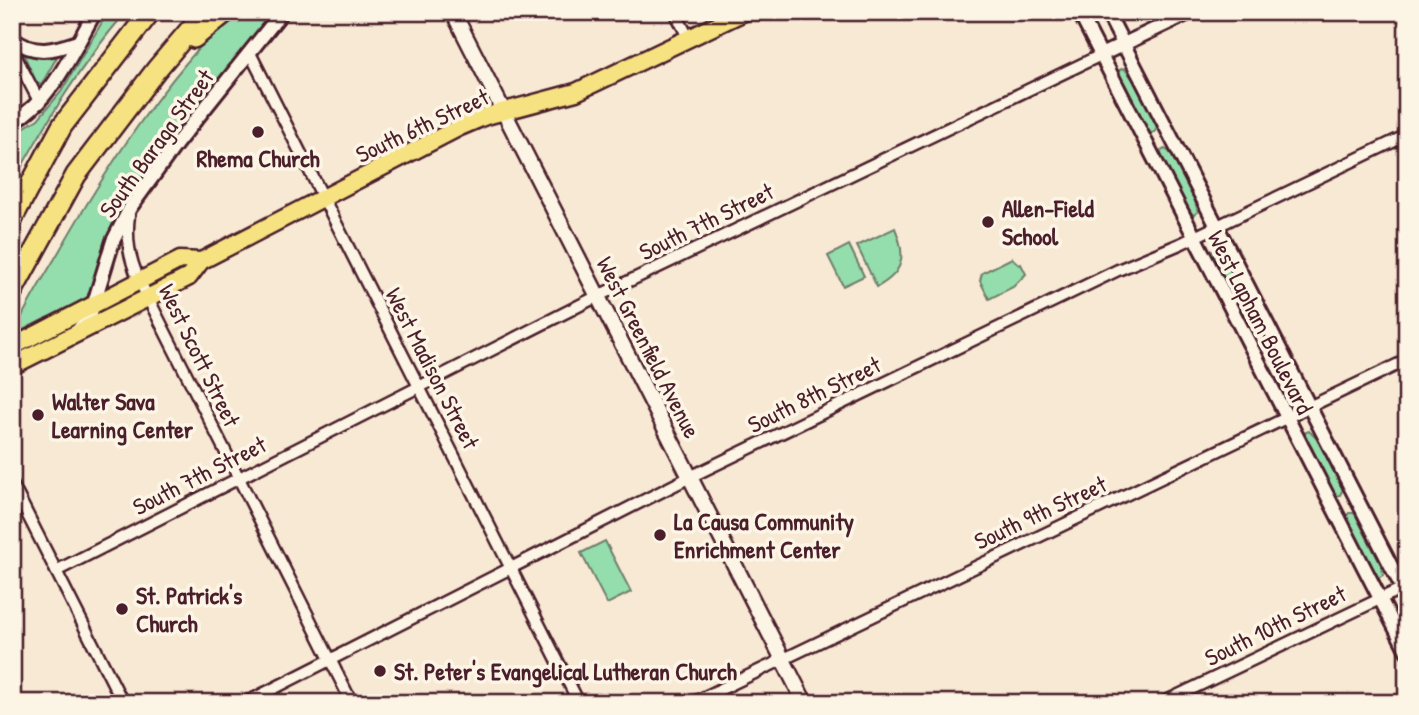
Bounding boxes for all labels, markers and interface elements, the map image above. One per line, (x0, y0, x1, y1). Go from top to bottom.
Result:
street label: South Baraga Street (91, 62, 221, 224)
street label: South 6th Street (350, 80, 494, 170)
marker: Rhema Church (250, 124, 266, 140)
place label: Rhema Church (196, 142, 320, 174)
street label: South 7th Street (633, 174, 779, 267)
place label: Allen-Field School (1002, 192, 1094, 252)
marker: Allen-Field School (980, 214, 996, 230)
street label: West Lapham Boulevard (1201, 225, 1321, 419)
street label: West Greenfield Avenue (589, 251, 709, 443)
street label: West Scott Street (152, 278, 249, 432)
street label: West Madison Street (379, 282, 488, 455)
street label: South 8th Street (742, 348, 887, 440)
place label: Walter Sava Learning Center (52, 385, 194, 446)
marker: Walter Sava Learning Center (30, 407, 46, 423)
street label: South 7th Street (127, 427, 272, 522)
street label: South 9th Street (969, 467, 1112, 557)
place label: La Causa Community Enrichment Center (674, 505, 854, 565)
marker: La Causa Community Enrichment Center (652, 527, 668, 543)
street label: South 10th Street (1199, 577, 1352, 673)
place label: St. Patrick's Church (136, 579, 242, 639)
marker: St. Patrick's Church (114, 601, 130, 617)
place label: St. Peter's Evangelical Lutheran Church (394, 655, 737, 688)
marker: St. Peter's Evangelical Lutheran Church (372, 663, 388, 679)

